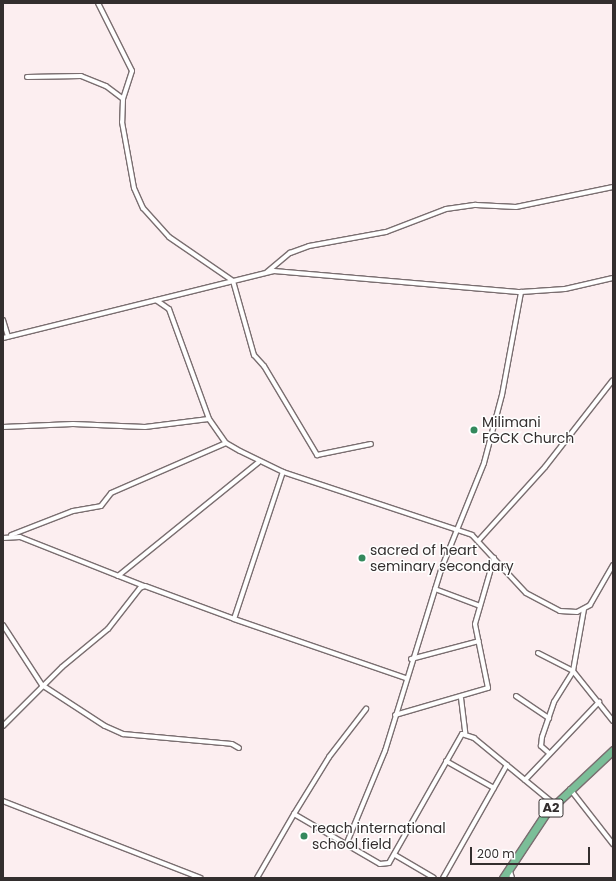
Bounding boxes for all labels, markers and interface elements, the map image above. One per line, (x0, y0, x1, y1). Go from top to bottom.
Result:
place label: Milimani FGCK Church (482, 414, 574, 446)
marker: Milimani FGCK Church (469, 425, 479, 435)
place label: sacred of heart seminary secondary (370, 542, 514, 574)
marker: sacred of heart seminary secondary (357, 553, 367, 563)
road number: A2 (538, 797, 564, 819)
place label: reach international school field (312, 820, 446, 852)
marker: reach international school field (299, 831, 309, 841)
scale bar (472, 839, 592, 865)
text: 200 m (477, 845, 515, 862)

